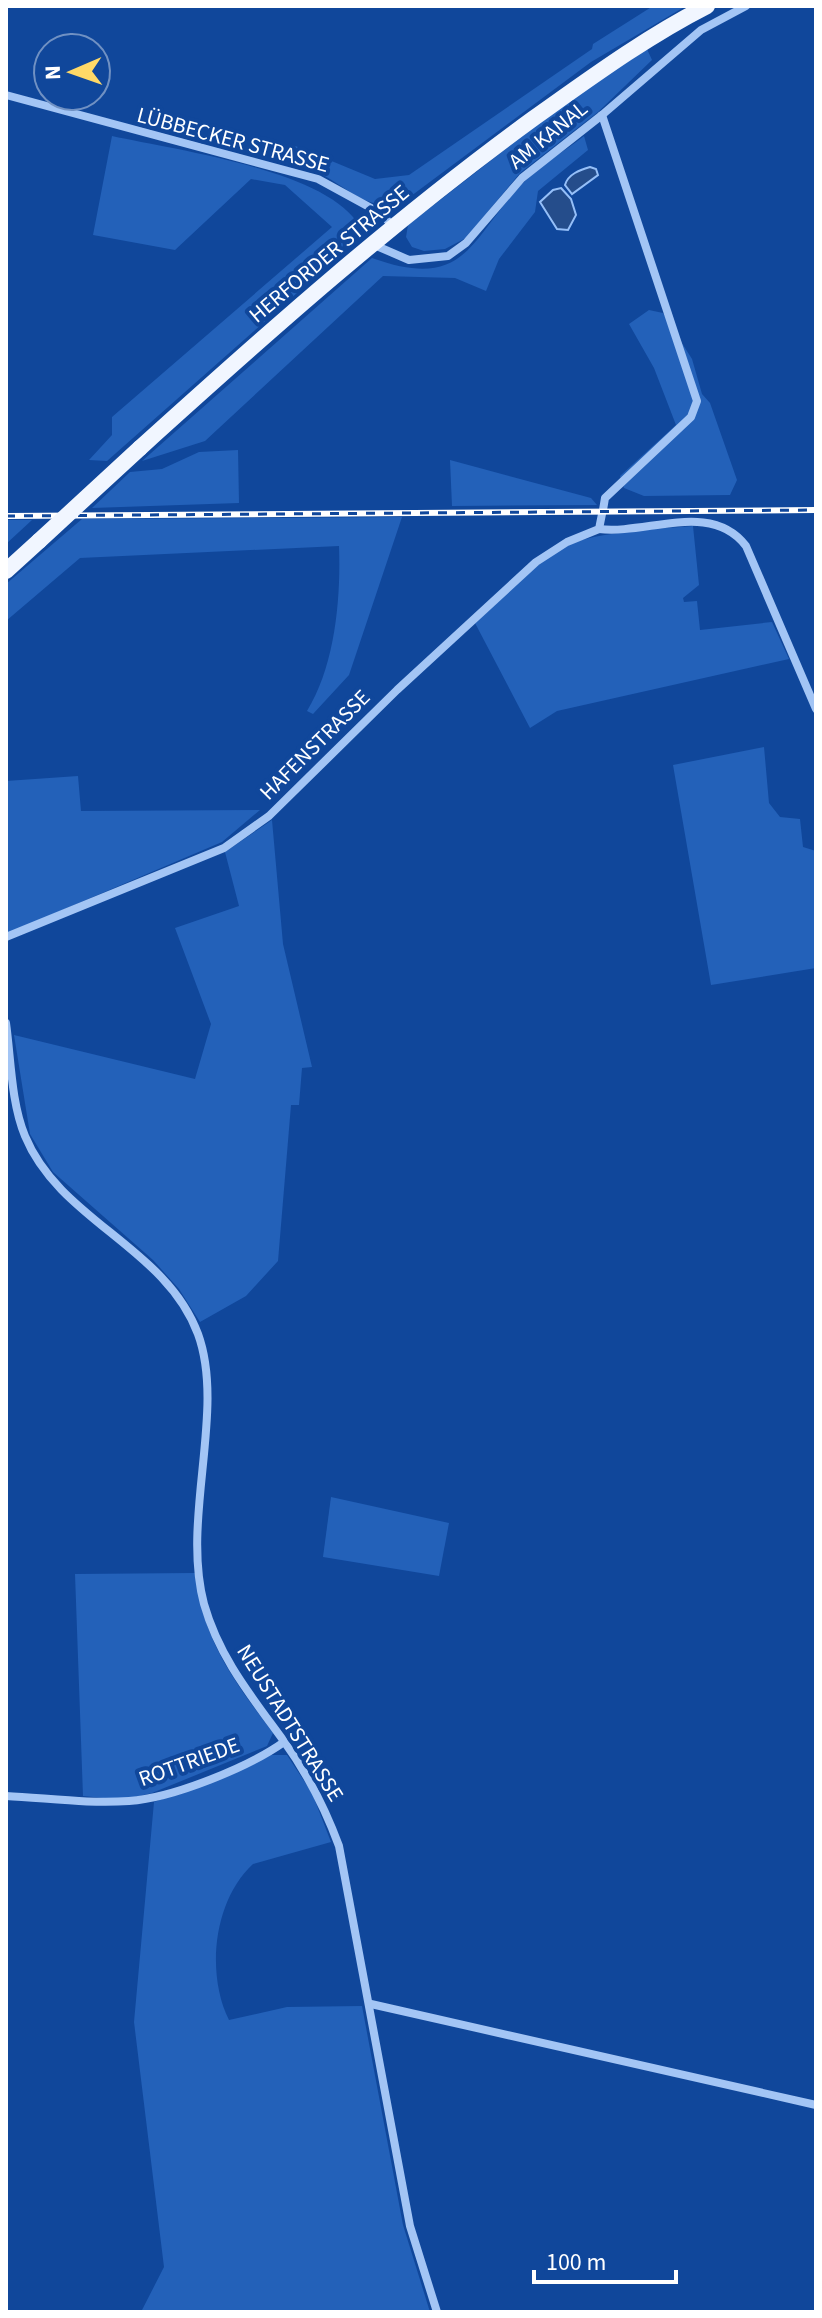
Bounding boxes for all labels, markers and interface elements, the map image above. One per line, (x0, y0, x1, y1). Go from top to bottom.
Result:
north arrow (32, 32, 112, 112)
text: N (37, 65, 69, 81)
street label: AM KANAL (502, 93, 595, 177)
street label: LÜBBECKER STRASSE (133, 99, 333, 181)
street label: HERFORDER STRASSE (242, 177, 416, 331)
street label: HAFENSTRASSE (252, 682, 378, 808)
street label: NEUSTADTSTRASSE (229, 1638, 351, 1808)
street label: ROTTRIEDE (134, 1729, 244, 1795)
scale bar (534, 2234, 676, 2284)
text: 100 m (546, 2245, 606, 2280)

